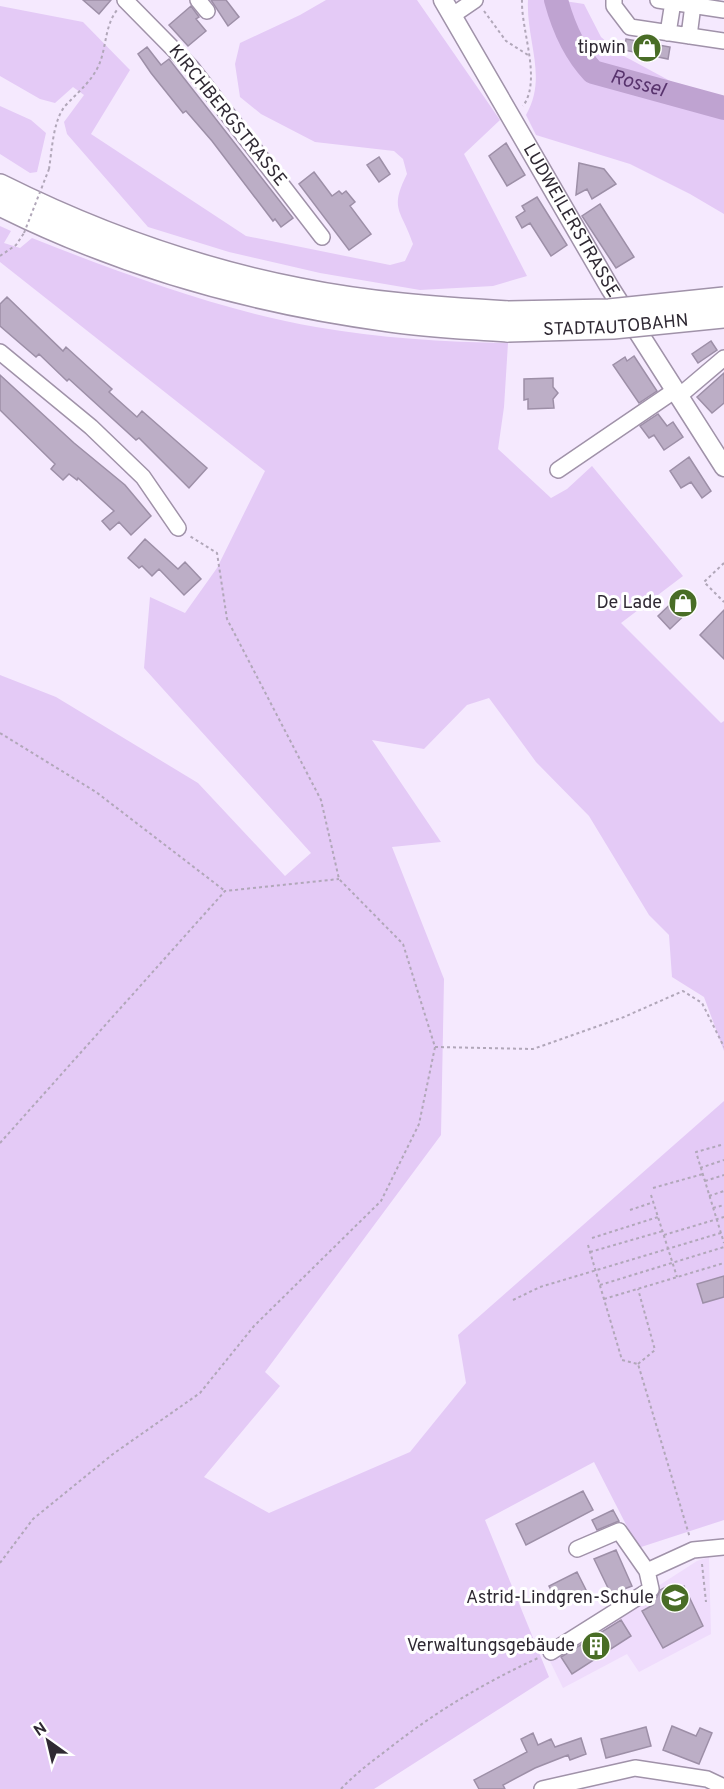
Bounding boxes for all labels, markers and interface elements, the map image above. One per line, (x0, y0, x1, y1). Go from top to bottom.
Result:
shop icon: tipwin (631, 32, 663, 64)
place label: tipwin (577, 37, 626, 60)
street label: KIRCHBERGSTRASSE (163, 41, 291, 191)
water label: Rossel (607, 64, 669, 104)
street label: LUDWEILERSTRASSE (517, 140, 625, 302)
street label: STADTAUTOBAHN (543, 309, 690, 341)
shop icon: De Lade (667, 587, 699, 619)
place label: De Lade (596, 592, 662, 615)
school or university icon: Astrid-Lindgren-Schule (659, 1582, 691, 1614)
place label: Astrid-Lindgren-Schule (466, 1587, 654, 1610)
building icon: Verwaltungsgebäude (580, 1630, 612, 1662)
place label: Verwaltungsgebäude (407, 1635, 575, 1658)
north arrow (18, 1711, 78, 1771)
text: N (30, 1719, 51, 1742)

